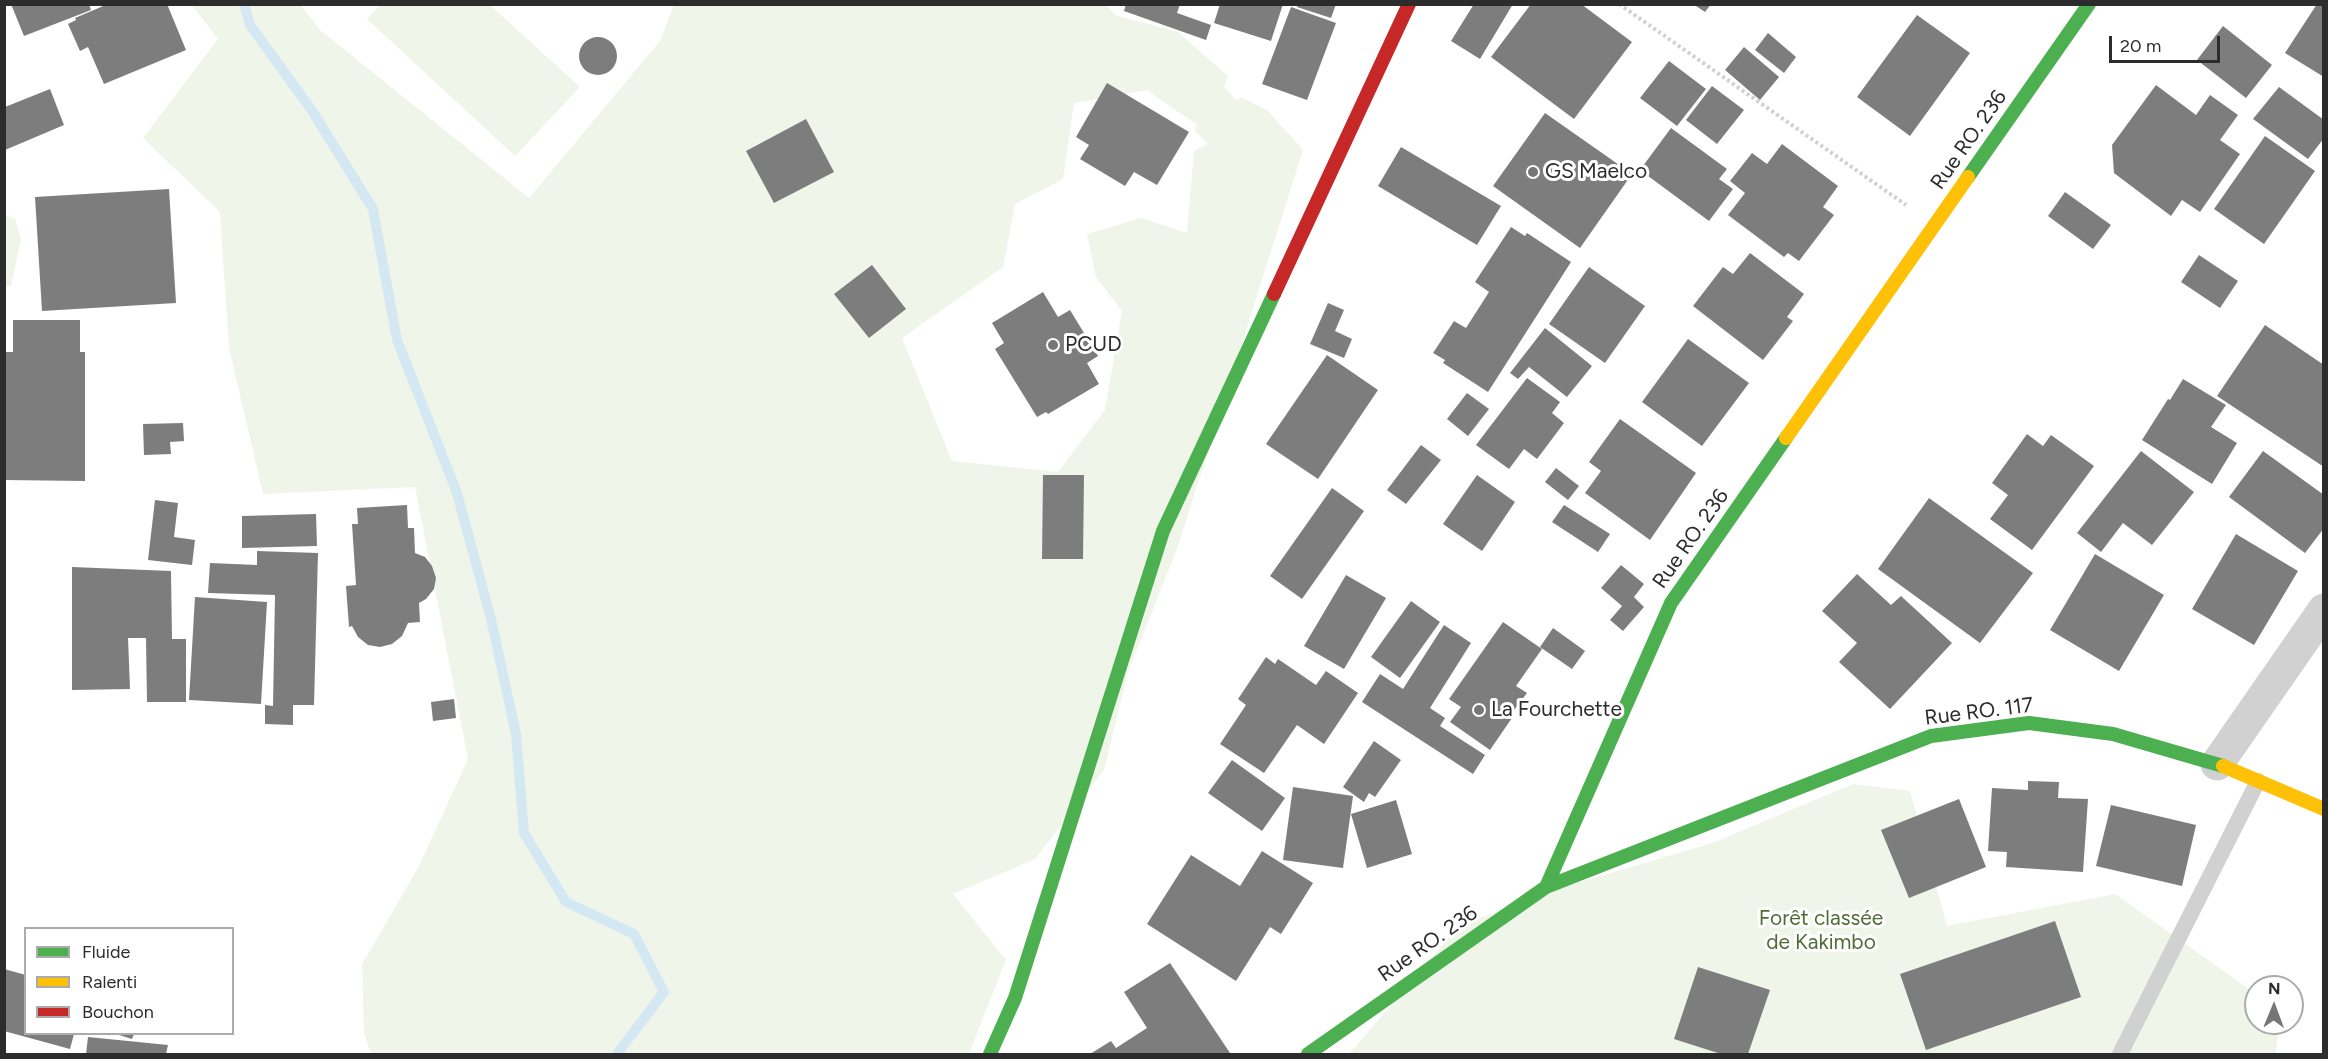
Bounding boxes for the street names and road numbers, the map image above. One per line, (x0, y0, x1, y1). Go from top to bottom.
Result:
street label: Rue RO. 236 (1926, 85, 2012, 195)
street label: Rue RO. 236 (1648, 484, 1734, 594)
street label: Rue RO. 117 (1923, 693, 2035, 731)
street label: Rue RO. 236 (1373, 901, 1483, 987)

